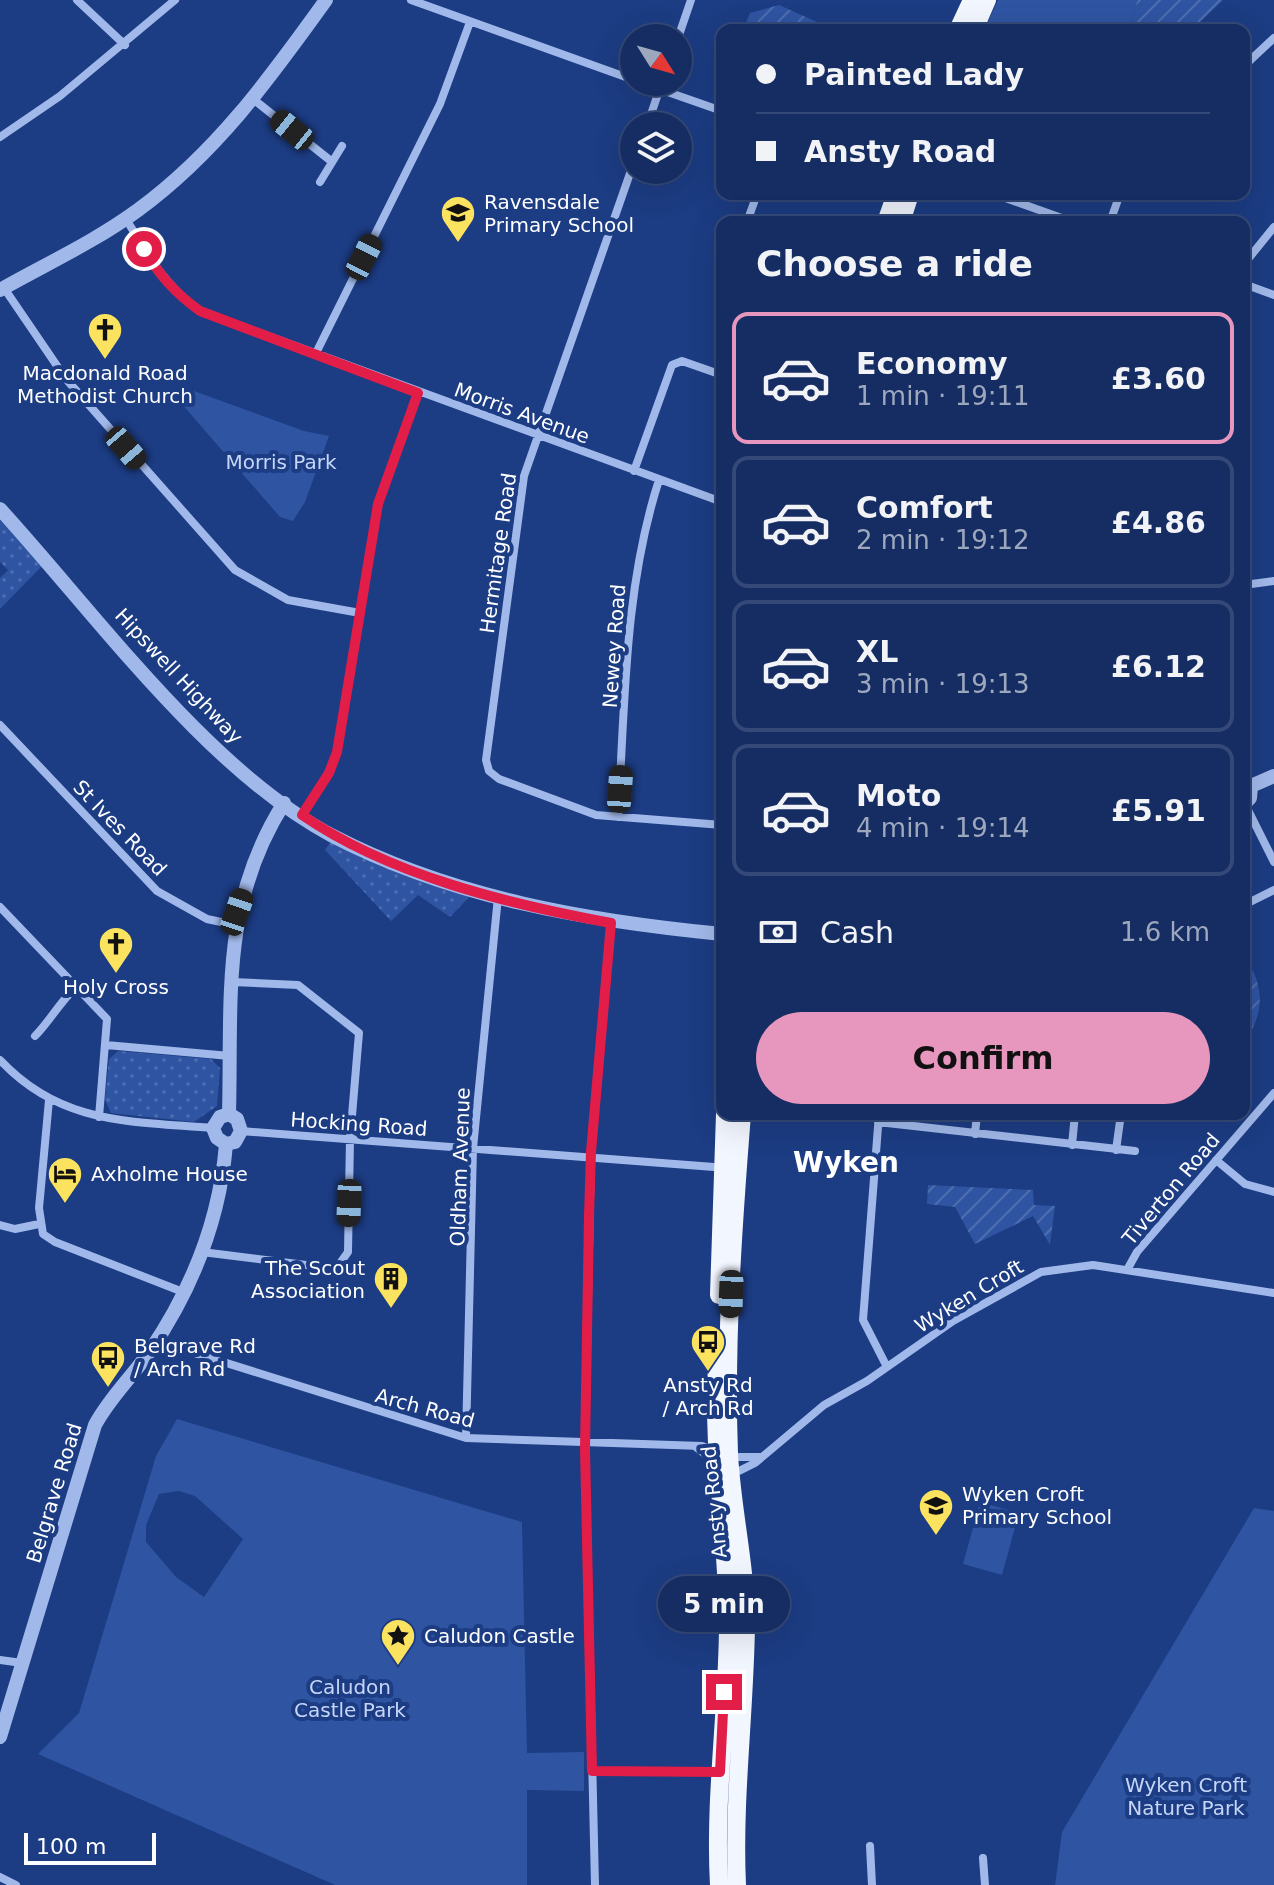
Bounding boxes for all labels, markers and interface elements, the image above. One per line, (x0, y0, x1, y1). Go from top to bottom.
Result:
north arrow (620, 24, 692, 96)
map controls (620, 24, 692, 184)
text: Painted Lady (804, 57, 1024, 92)
car (266, 106, 318, 154)
button: layers (620, 112, 692, 184)
text: Ansty Road (804, 134, 996, 169)
place label: Ravensdale Primary School (484, 190, 634, 237)
school or university icon: Ravensdale Primary School (439, 194, 477, 244)
car (342, 230, 386, 284)
route start (126, 231, 162, 267)
text: Choose a ride (756, 243, 1033, 284)
church icon: Macdonald Road Methodist Church (86, 311, 124, 361)
icon: car (760, 342, 832, 414)
text: Economy (856, 346, 1008, 381)
place label: Macdonald Road Methodist Church (17, 361, 193, 408)
text: £3.60 (1111, 361, 1206, 396)
street label: Morris Avenue (451, 377, 593, 449)
text: 1 min · 19:11 (856, 381, 1030, 411)
car (101, 422, 151, 474)
park label: Morris Park (225, 450, 337, 474)
street label: Hermitage Road (475, 471, 521, 635)
icon: car (760, 486, 832, 558)
text: Comfort (856, 490, 993, 525)
text: £4.86 (1111, 505, 1206, 540)
text: 2 min · 19:12 (856, 525, 1030, 555)
street label: Newey Road (598, 583, 630, 709)
street label: Hipswell Highway (110, 603, 248, 749)
icon: car (760, 630, 832, 702)
text: XL (856, 634, 898, 669)
text: £6.12 (1111, 649, 1206, 684)
text: 3 min · 19:13 (856, 669, 1030, 699)
car (606, 764, 634, 814)
icon: car (760, 774, 832, 846)
street label: St Ives Road (68, 775, 172, 881)
text: Moto (856, 778, 941, 813)
text: £5.91 (1111, 793, 1206, 828)
text: 4 min · 19:14 (856, 813, 1030, 843)
car (218, 885, 256, 939)
icon: cash (756, 910, 800, 954)
text: Cash (820, 915, 894, 950)
text: 1.6 km (1120, 917, 1210, 947)
church icon: Holy Cross (97, 925, 135, 975)
place label: Holy Cross (63, 975, 169, 999)
button: Confirm (756, 1012, 1210, 1104)
street label: Oldham Avenue (445, 1087, 475, 1247)
street label: Hocking Road (290, 1107, 428, 1141)
street label: Tiverton Road (1117, 1128, 1225, 1251)
district label: Wyken (793, 1146, 899, 1179)
hotel icon: Axholme House (46, 1155, 84, 1205)
place label: Axholme House (91, 1162, 248, 1186)
car (336, 1179, 362, 1227)
street label: Wyken Croft (911, 1254, 1028, 1338)
place label: The Scout Association (251, 1256, 365, 1303)
building icon: The Scout Association (372, 1260, 410, 1310)
car (718, 1270, 744, 1318)
bus stop icon: Ansty Rd / Arch Rd (689, 1323, 727, 1373)
place label: Belgrave Rd / Arch Rd (134, 1334, 256, 1381)
bus stop icon: Belgrave Rd / Arch Rd (89, 1339, 127, 1389)
place label: Ansty Rd / Arch Rd (662, 1373, 754, 1420)
street label: Arch Road (373, 1383, 477, 1433)
street label: Belgrave Road (21, 1420, 87, 1566)
street label: Ansty Road (696, 1445, 732, 1559)
place label: Wyken Croft Primary School (962, 1482, 1112, 1529)
school or university icon: Wyken Croft Primary School (917, 1487, 955, 1537)
callout: 5 min (658, 1576, 790, 1632)
text: 5 min (683, 1589, 765, 1619)
place icon: Caludon Castle (379, 1617, 417, 1667)
place label: Caludon Castle (424, 1624, 575, 1648)
route end (706, 1674, 742, 1710)
park label: Caludon Castle Park (294, 1675, 406, 1722)
park label: Wyken Croft Nature Park (1125, 1773, 1247, 1820)
scale bar (24, 1829, 156, 1865)
text: 100 m (36, 1834, 106, 1859)

